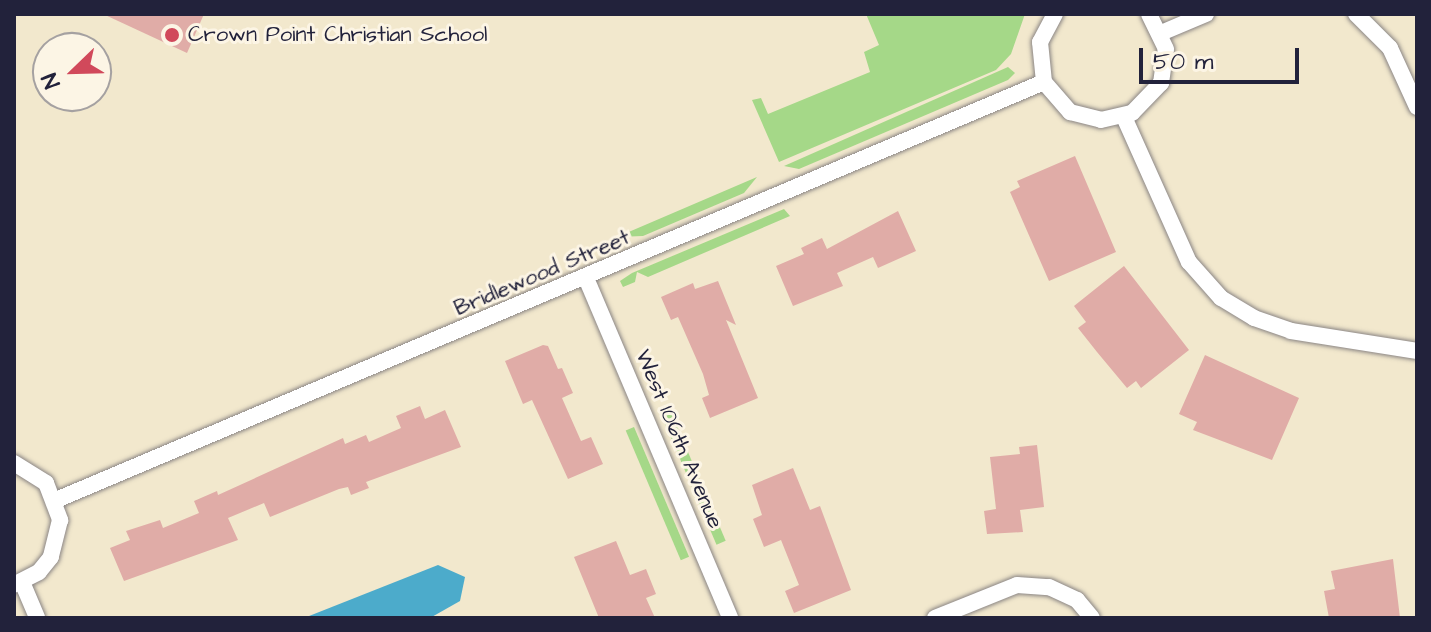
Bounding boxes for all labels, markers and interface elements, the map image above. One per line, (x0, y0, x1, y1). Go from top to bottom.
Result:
place label: Crown Point Christian School (188, 22, 487, 48)
marker: Crown Point Christian School (163, 26, 181, 44)
north arrow (32, 32, 112, 112)
scale bar (1143, 32, 1303, 82)
text: 50 m (1153, 45, 1213, 79)
text: N (34, 68, 68, 93)
street label: Bridlewood Street (450, 224, 634, 322)
street label: West 106th Avenue (629, 346, 729, 532)

